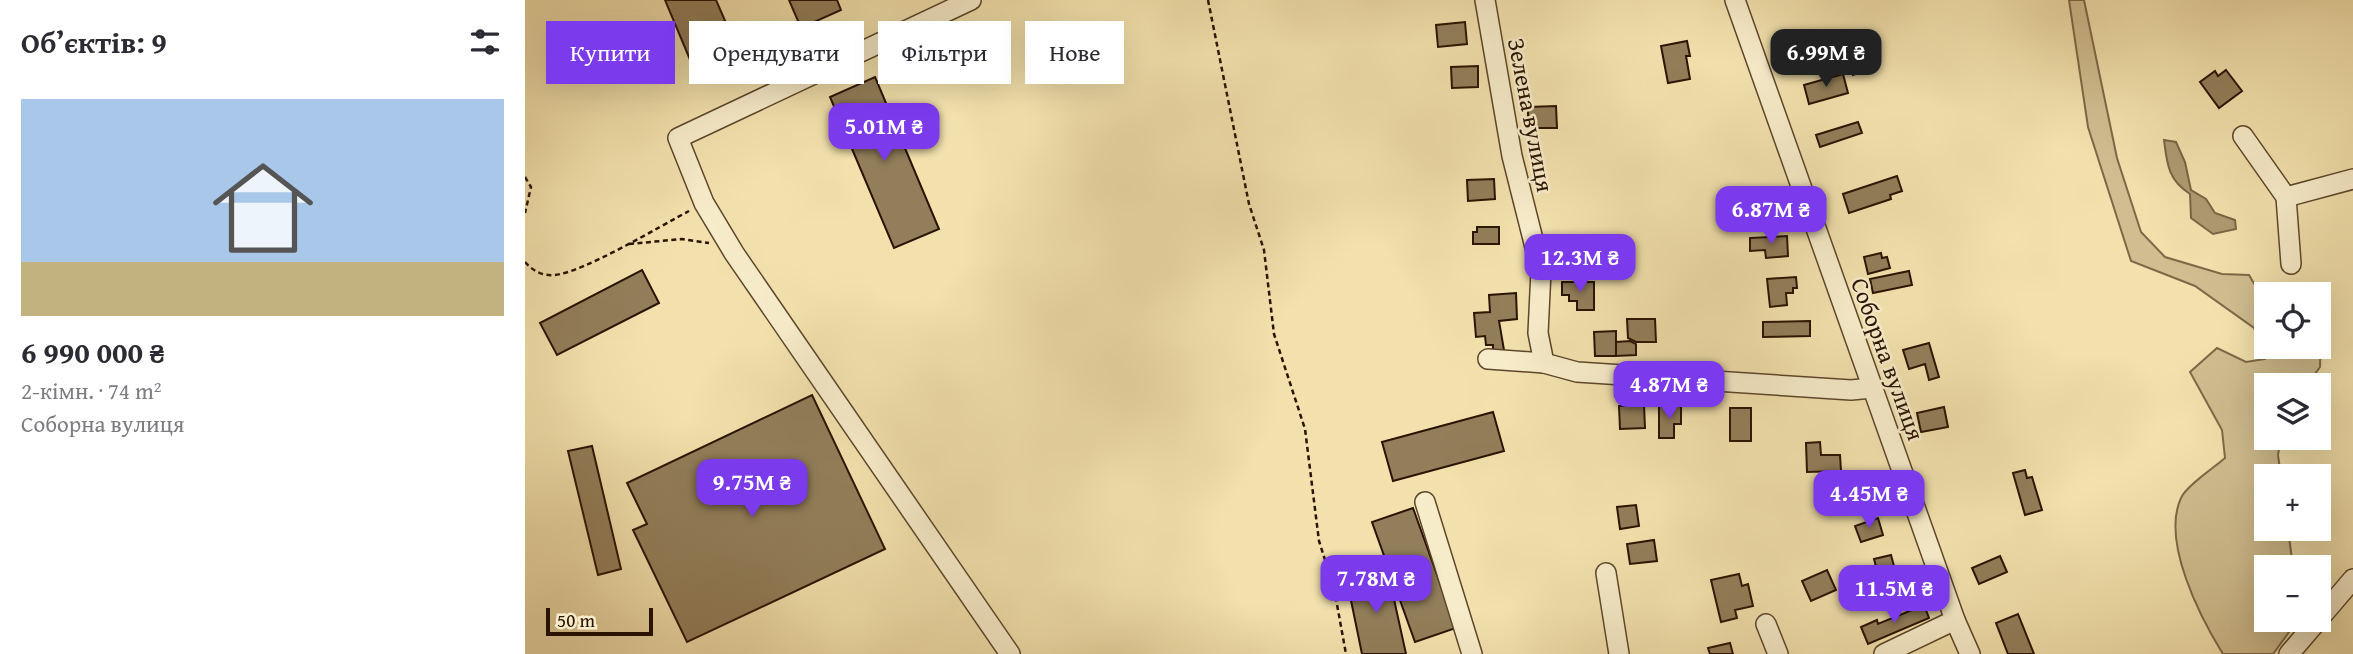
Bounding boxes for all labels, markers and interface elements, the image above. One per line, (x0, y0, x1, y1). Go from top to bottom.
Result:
text: Об’єктів: 9 (21, 20, 167, 64)
chip: Купити (546, 21, 675, 84)
chip: Орендувати (689, 21, 864, 84)
chip: Фільтри (878, 21, 1011, 84)
chip: Нове (1025, 21, 1124, 84)
icon: filters (466, 23, 504, 61)
pin: 6.99M ₴ (1761, 29, 1891, 89)
street label: Зелена вулиця (1499, 35, 1563, 195)
text: 6.99M ₴ (1786, 35, 1866, 68)
pin: 5.01M ₴ (819, 104, 949, 163)
text: 5.01M ₴ (844, 109, 924, 142)
icon: home (200, 145, 326, 271)
pin: 6.87M ₴ (1706, 187, 1836, 246)
text: 6.87M ₴ (1731, 192, 1811, 225)
pin: 12.3M ₴ (1515, 234, 1645, 294)
text: 12.3M ₴ (1540, 240, 1620, 273)
street label: Соборна вулиця (1842, 273, 1934, 445)
map controls (2254, 282, 2331, 632)
button: locate (2254, 282, 2331, 359)
text: 6 990 000 ₴ (21, 330, 165, 374)
pin: 4.87M ₴ (1604, 362, 1734, 421)
text: 4.87M ₴ (1629, 367, 1709, 400)
button: layers (2254, 373, 2331, 450)
text: 2-кімн. · 74 m² (21, 374, 162, 407)
text: Соборна вулиця (21, 407, 185, 440)
pin: 9.75M ₴ (687, 460, 817, 519)
button: + (2254, 464, 2331, 541)
text: 9.75M ₴ (712, 465, 792, 498)
pin: 4.45M ₴ (1804, 470, 1934, 530)
text: 4.45M ₴ (1829, 476, 1909, 509)
button: − (2254, 555, 2331, 632)
pin: 7.78M ₴ (1311, 556, 1441, 615)
text: 7.78M ₴ (1336, 561, 1416, 594)
pin: 11.5M ₴ (1829, 566, 1959, 625)
text: 11.5M ₴ (1854, 571, 1934, 604)
scale bar (546, 605, 653, 637)
text: 50 m (557, 606, 595, 634)

